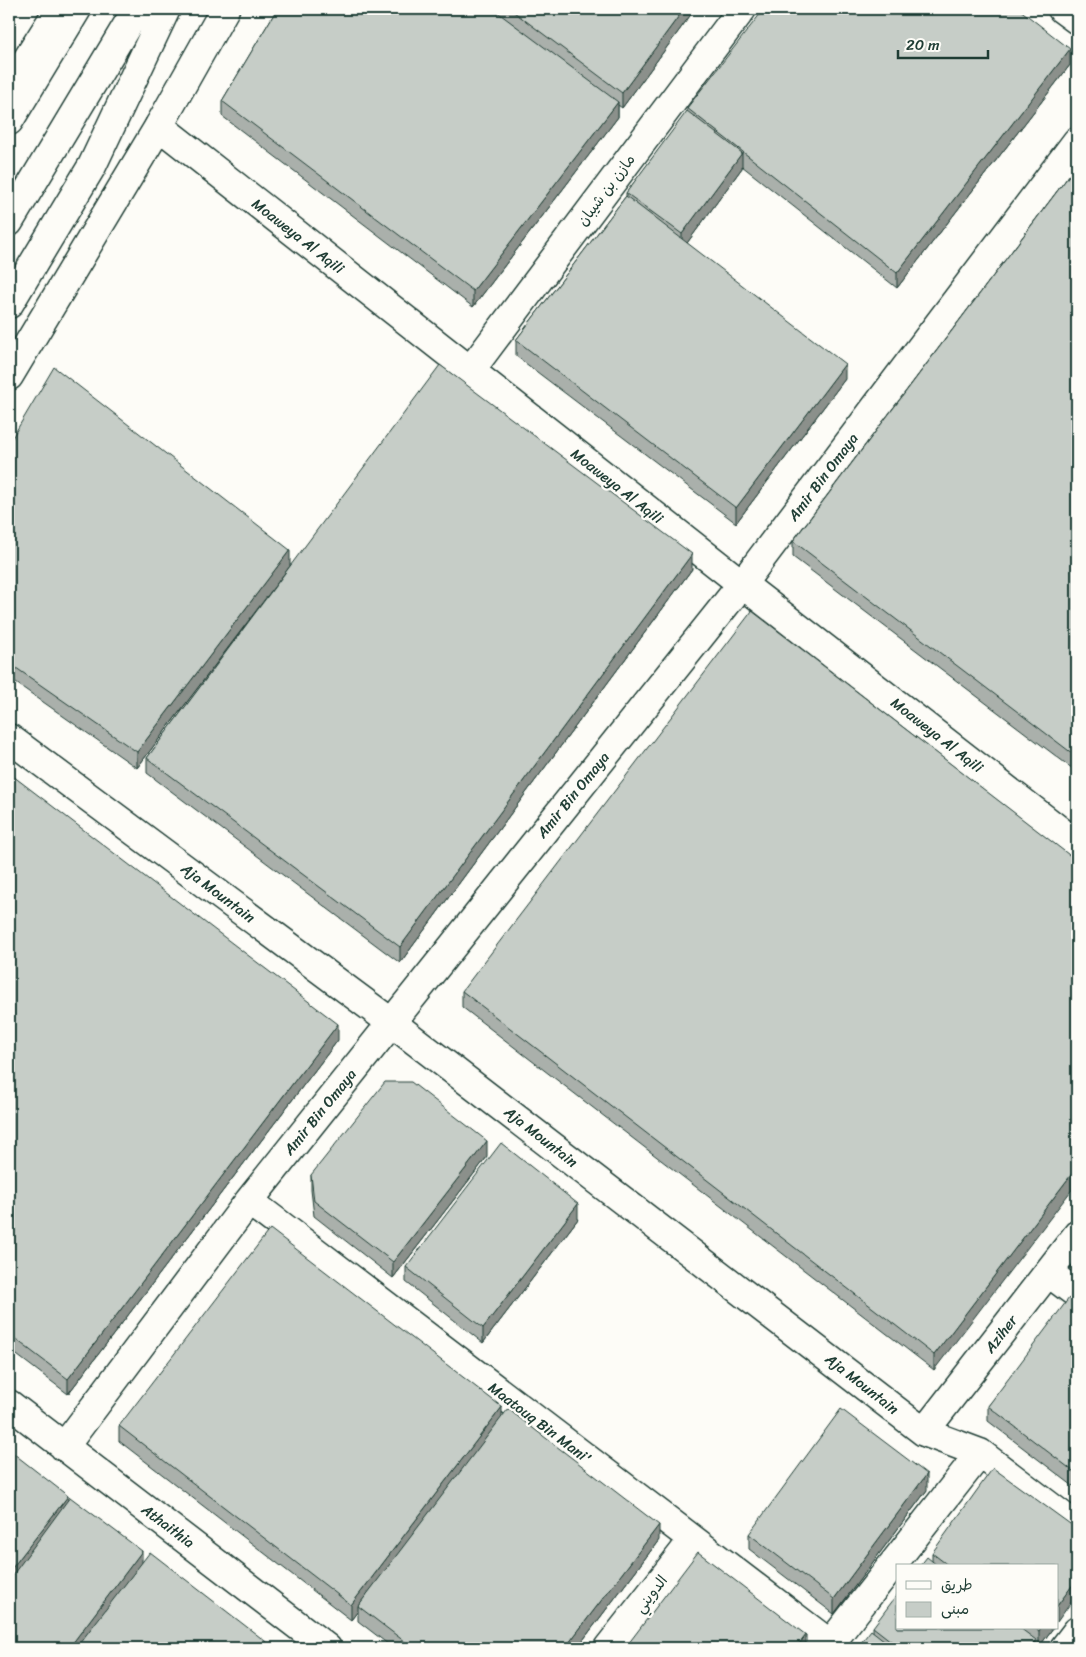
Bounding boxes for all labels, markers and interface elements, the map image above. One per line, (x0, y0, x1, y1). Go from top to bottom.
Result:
scale bar (898, 28, 988, 60)
text: 20 m (906, 32, 940, 58)
street label: مازن بن شيبان (570, 148, 642, 232)
street label: Moaweya Al Aqili (246, 191, 351, 281)
street label: Amir Bin Omaya (780, 427, 865, 528)
street label: Moaweya Al Aqili (565, 441, 670, 531)
street label: Moaweya Al Aqili (885, 690, 990, 780)
street label: Amir Bin Omaya (529, 746, 617, 845)
street label: Aja Mountain (174, 856, 261, 930)
street label: Amir Bin Omaya (276, 1063, 364, 1162)
street label: Aja Mountain (498, 1099, 584, 1174)
street label: Aziher (977, 1308, 1025, 1360)
street label: Aja Mountain (819, 1346, 905, 1421)
street label: Maatouq Bin Mani' (483, 1375, 597, 1471)
street label: Athaithia (135, 1497, 201, 1555)
legend (896, 1564, 1058, 1630)
street label: الدويني (628, 1569, 674, 1619)
text: طريق (941, 1572, 973, 1598)
text: مبنى (941, 1596, 969, 1622)

